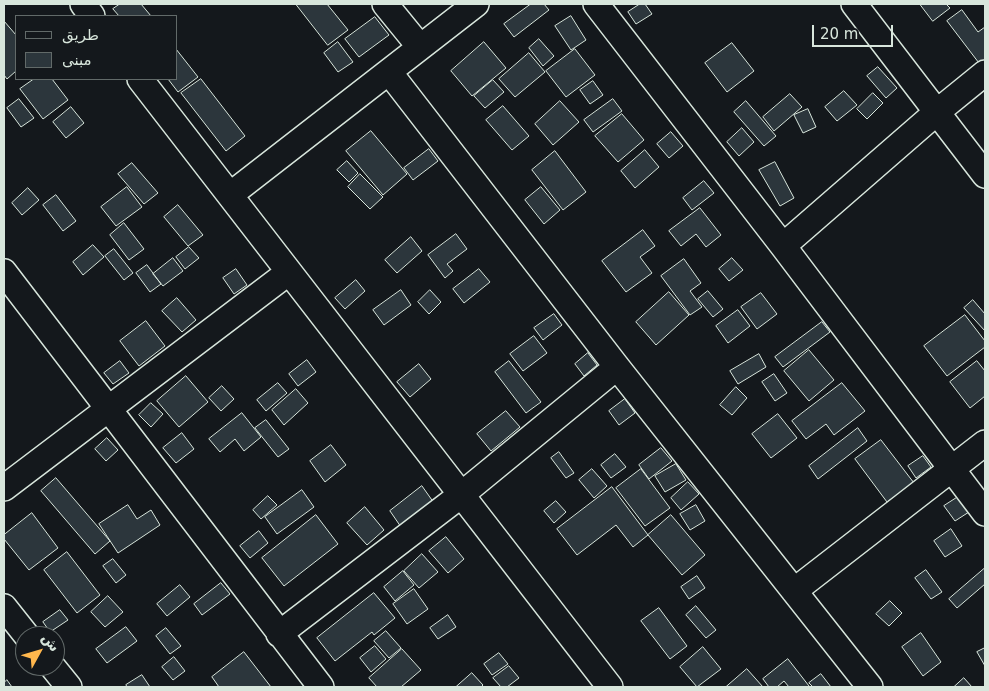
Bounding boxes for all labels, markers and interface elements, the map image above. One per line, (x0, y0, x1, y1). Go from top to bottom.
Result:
legend (15, 15, 178, 80)
scale bar (814, 15, 895, 47)
text: 20 m (820, 25, 858, 43)
text: طريق (62, 26, 99, 44)
text: مبنى (62, 51, 92, 69)
north arrow (15, 626, 65, 676)
text: ش (39, 630, 63, 655)

